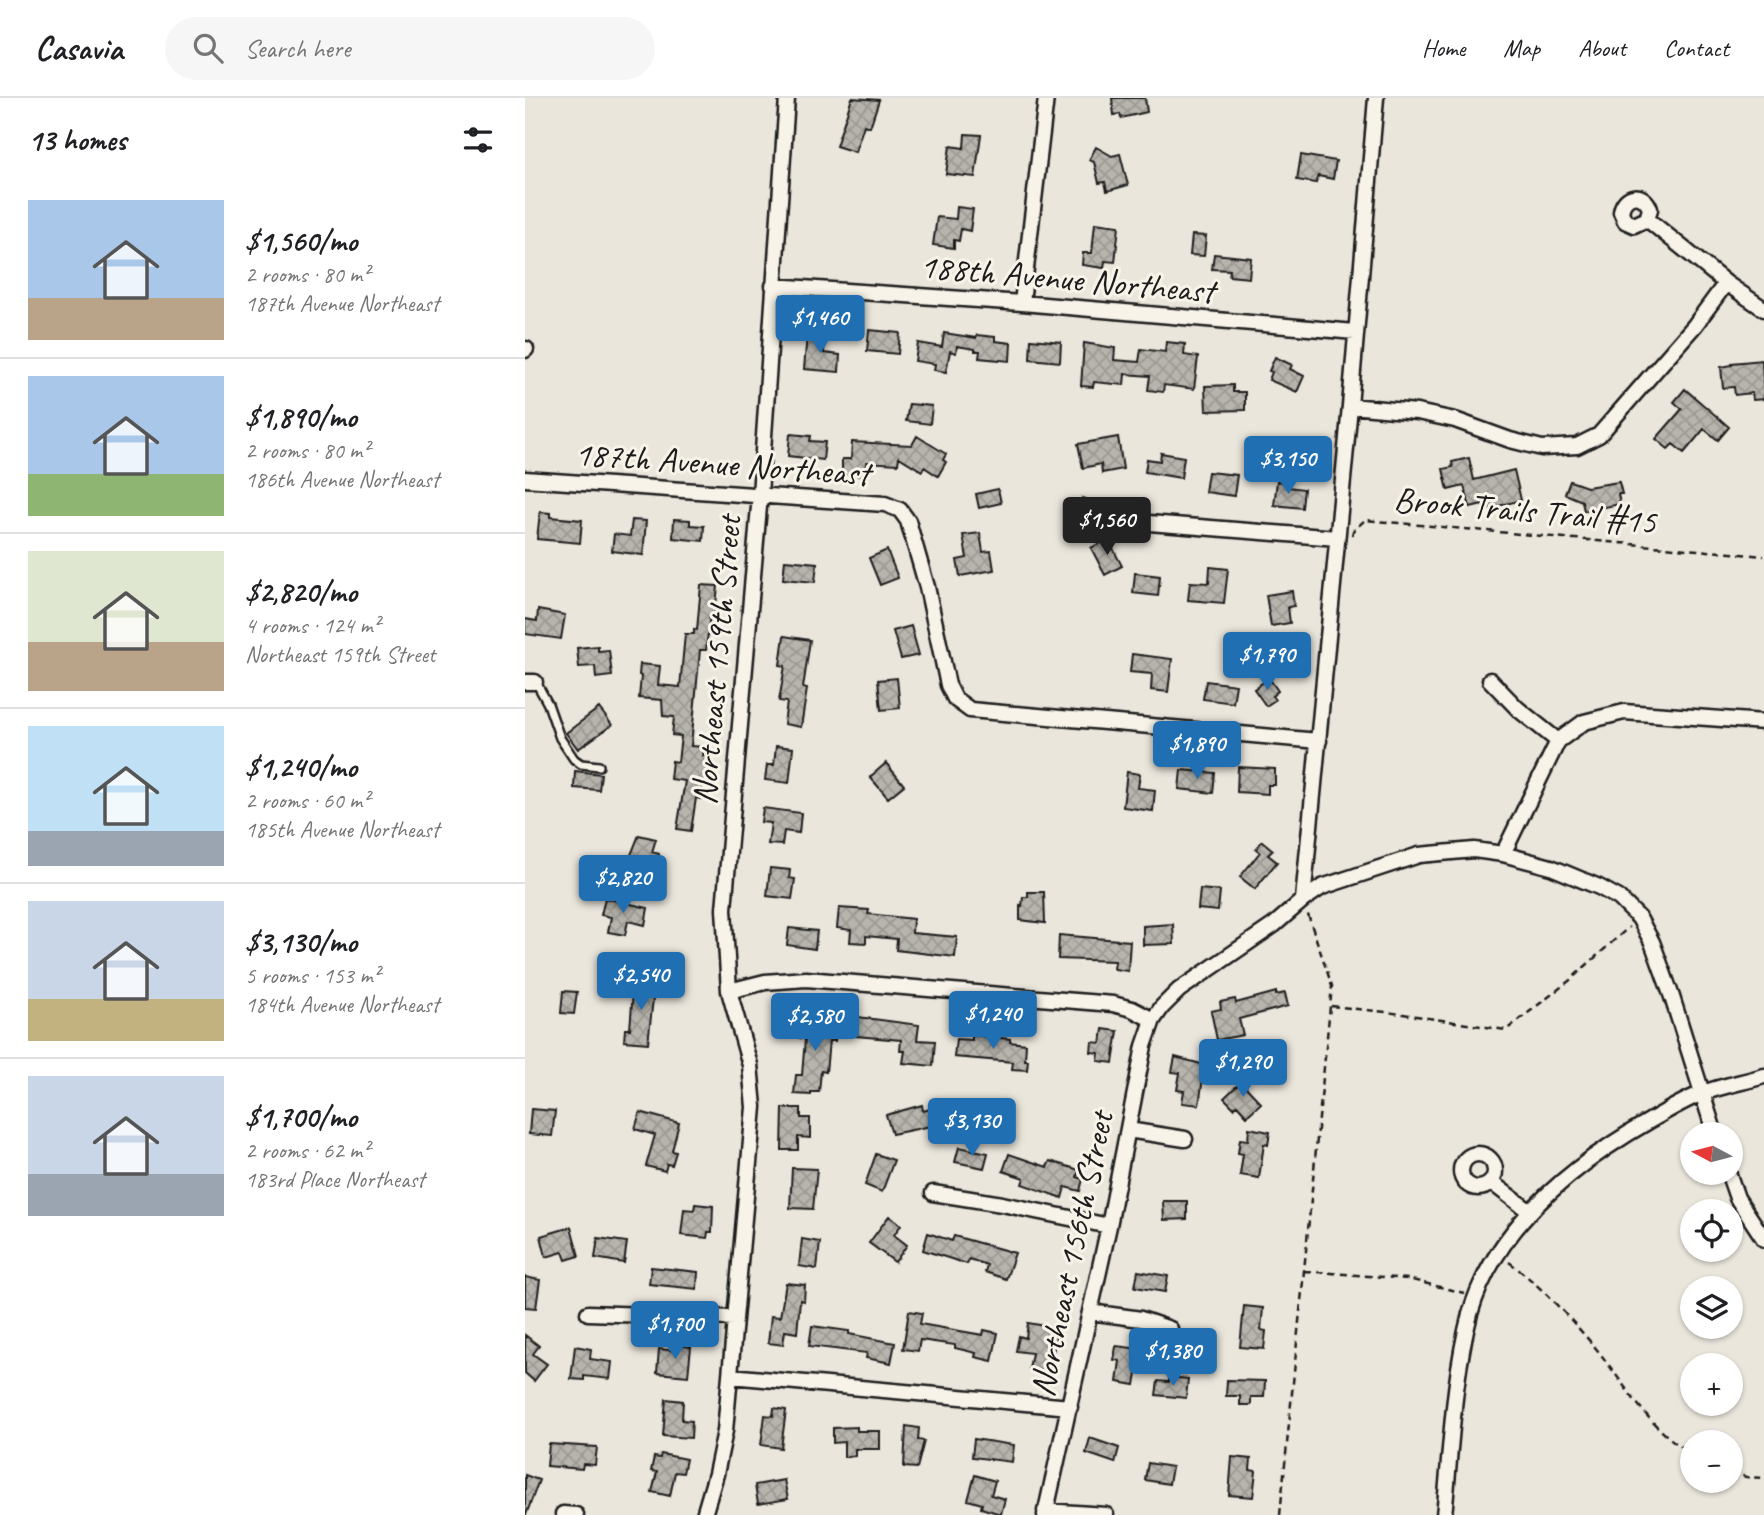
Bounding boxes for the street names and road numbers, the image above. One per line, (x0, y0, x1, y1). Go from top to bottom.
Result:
street label: 188th Avenue Northeast (918, 243, 1220, 314)
street label: 187th Avenue Northeast (573, 431, 875, 497)
street label: Brook Trails Trail #15 (1392, 477, 1660, 545)
street label: Northeast 159th Street (681, 510, 752, 806)
street label: Northeast 156th Street (1019, 1104, 1124, 1401)

